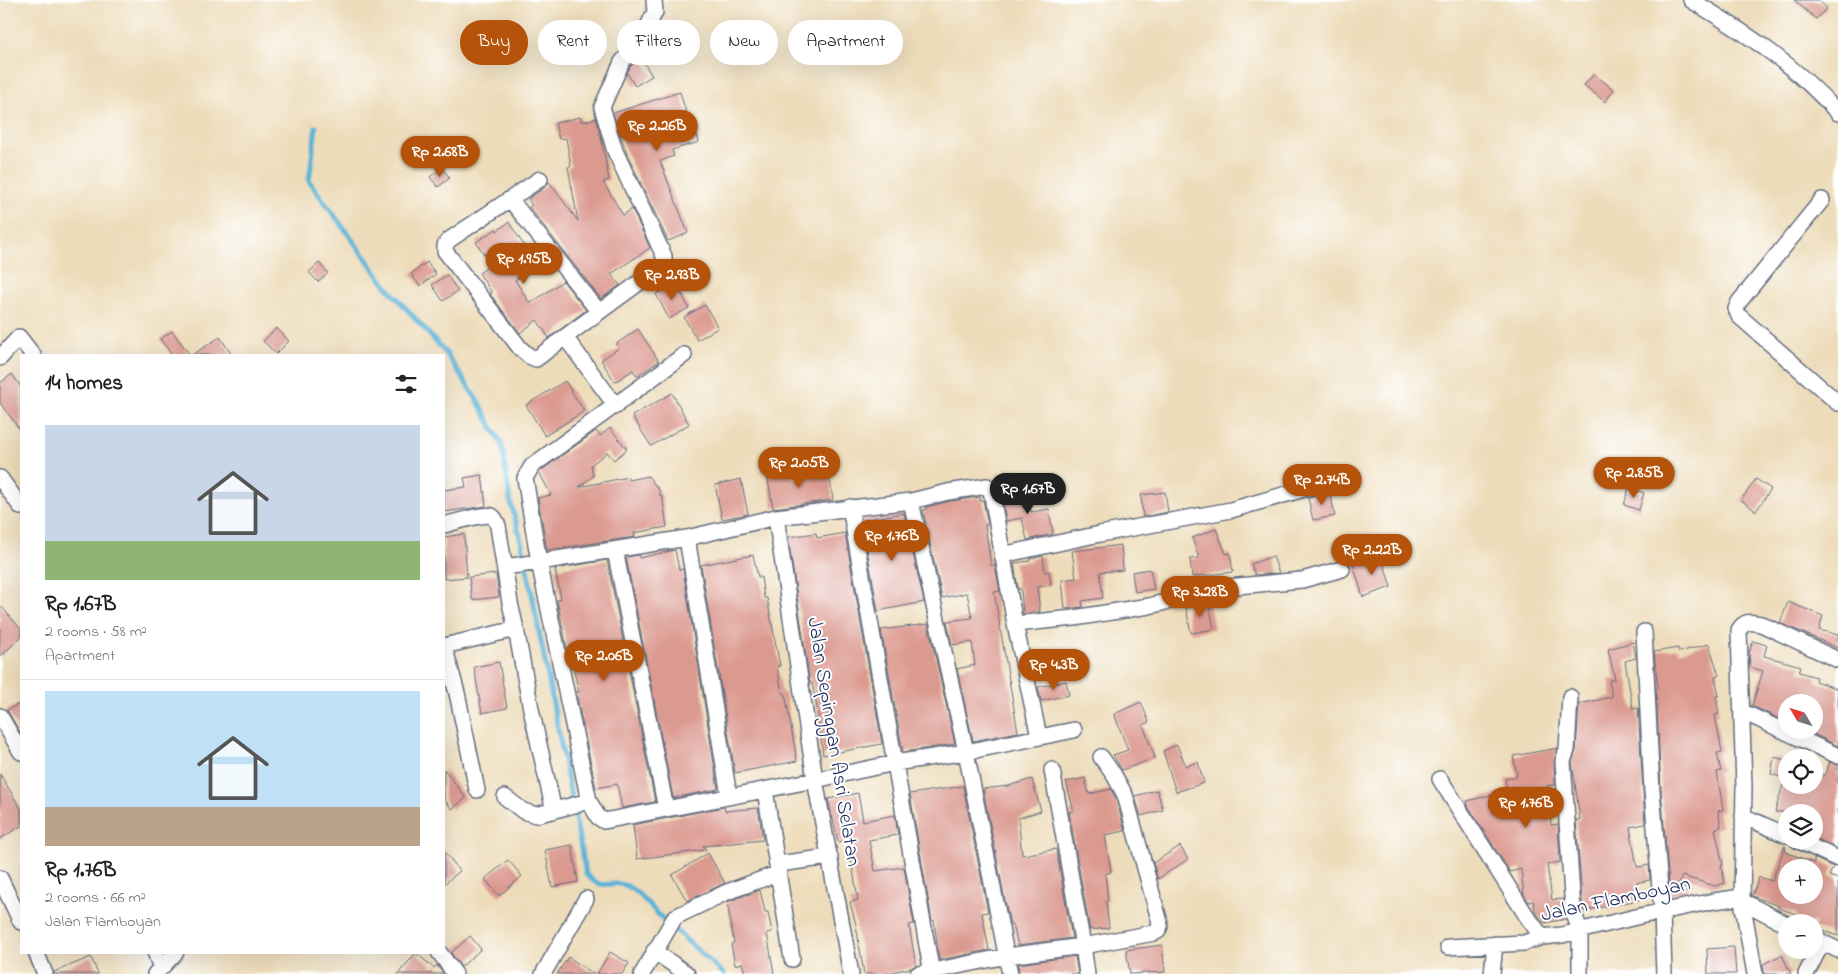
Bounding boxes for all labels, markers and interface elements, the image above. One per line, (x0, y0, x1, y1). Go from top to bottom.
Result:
chip: Buy (460, 20, 528, 65)
chip: Rent (538, 20, 607, 65)
chip: Filters (617, 20, 700, 65)
chip: New (710, 20, 778, 65)
chip: Apartment (788, 20, 903, 65)
pin: Rp 2.26B (605, 110, 709, 152)
text: Rp 2.26B (628, 114, 686, 138)
pin: Rp 2.68B (388, 136, 492, 178)
text: Rp 2.68B (412, 140, 468, 164)
pin: Rp 1.95B (472, 242, 576, 285)
text: Rp 1.95B (497, 247, 551, 271)
pin: Rp 2.93B (620, 258, 724, 301)
text: Rp 2.93B (645, 263, 699, 287)
text: 14 homes (45, 369, 123, 399)
icon: filters (392, 370, 420, 398)
pin: Rp 2.05B (747, 446, 851, 489)
text: Rp 2.05B (769, 451, 829, 475)
pin: Rp 2.85B (1582, 456, 1686, 499)
icon: home (188, 458, 278, 548)
text: Rp 2.85B (1605, 461, 1663, 485)
pin: Rp 2.74B (1270, 464, 1374, 506)
text: Rp 2.74B (1294, 468, 1350, 492)
pin: Rp 1.67B (976, 472, 1080, 515)
text: Rp 1.67B (1001, 477, 1055, 501)
pin: Rp 1.76B (840, 520, 944, 562)
text: Rp 1.76B (865, 524, 919, 548)
pin: Rp 2.22B (1320, 534, 1424, 576)
text: Rp 2.22B (1342, 538, 1402, 562)
pin: Rp 3.28B (1148, 576, 1252, 618)
text: Rp 3.28B (1172, 580, 1228, 604)
text: Rp 1.67B (45, 590, 116, 620)
street label: Jalan Sepinggan Asri Selatan (796, 615, 868, 869)
text: 2 rooms · 58 m² (45, 620, 147, 644)
pin: Rp 2.06B (552, 640, 656, 682)
text: Apartment (45, 644, 115, 668)
text: Rp 2.06B (575, 644, 633, 668)
pin: Rp 4.3B (1008, 648, 1100, 691)
text: Rp 4.3B (1030, 653, 1078, 677)
north arrow (1778, 694, 1822, 739)
map controls (1778, 694, 1823, 959)
icon: home (188, 723, 278, 813)
button: locate (1778, 749, 1823, 794)
pin: Rp 1.76B (1474, 786, 1578, 829)
text: Rp 1.76B (1499, 791, 1553, 815)
button: layers (1778, 804, 1823, 849)
text: Rp 1.76B (45, 856, 116, 886)
button: + (1778, 859, 1823, 904)
street label: Jalan Flamboyan (1538, 870, 1694, 932)
text: 2 rooms · 66 m² (45, 886, 146, 910)
text: Jalan Flamboyan (45, 910, 161, 934)
button: − (1778, 914, 1823, 959)

